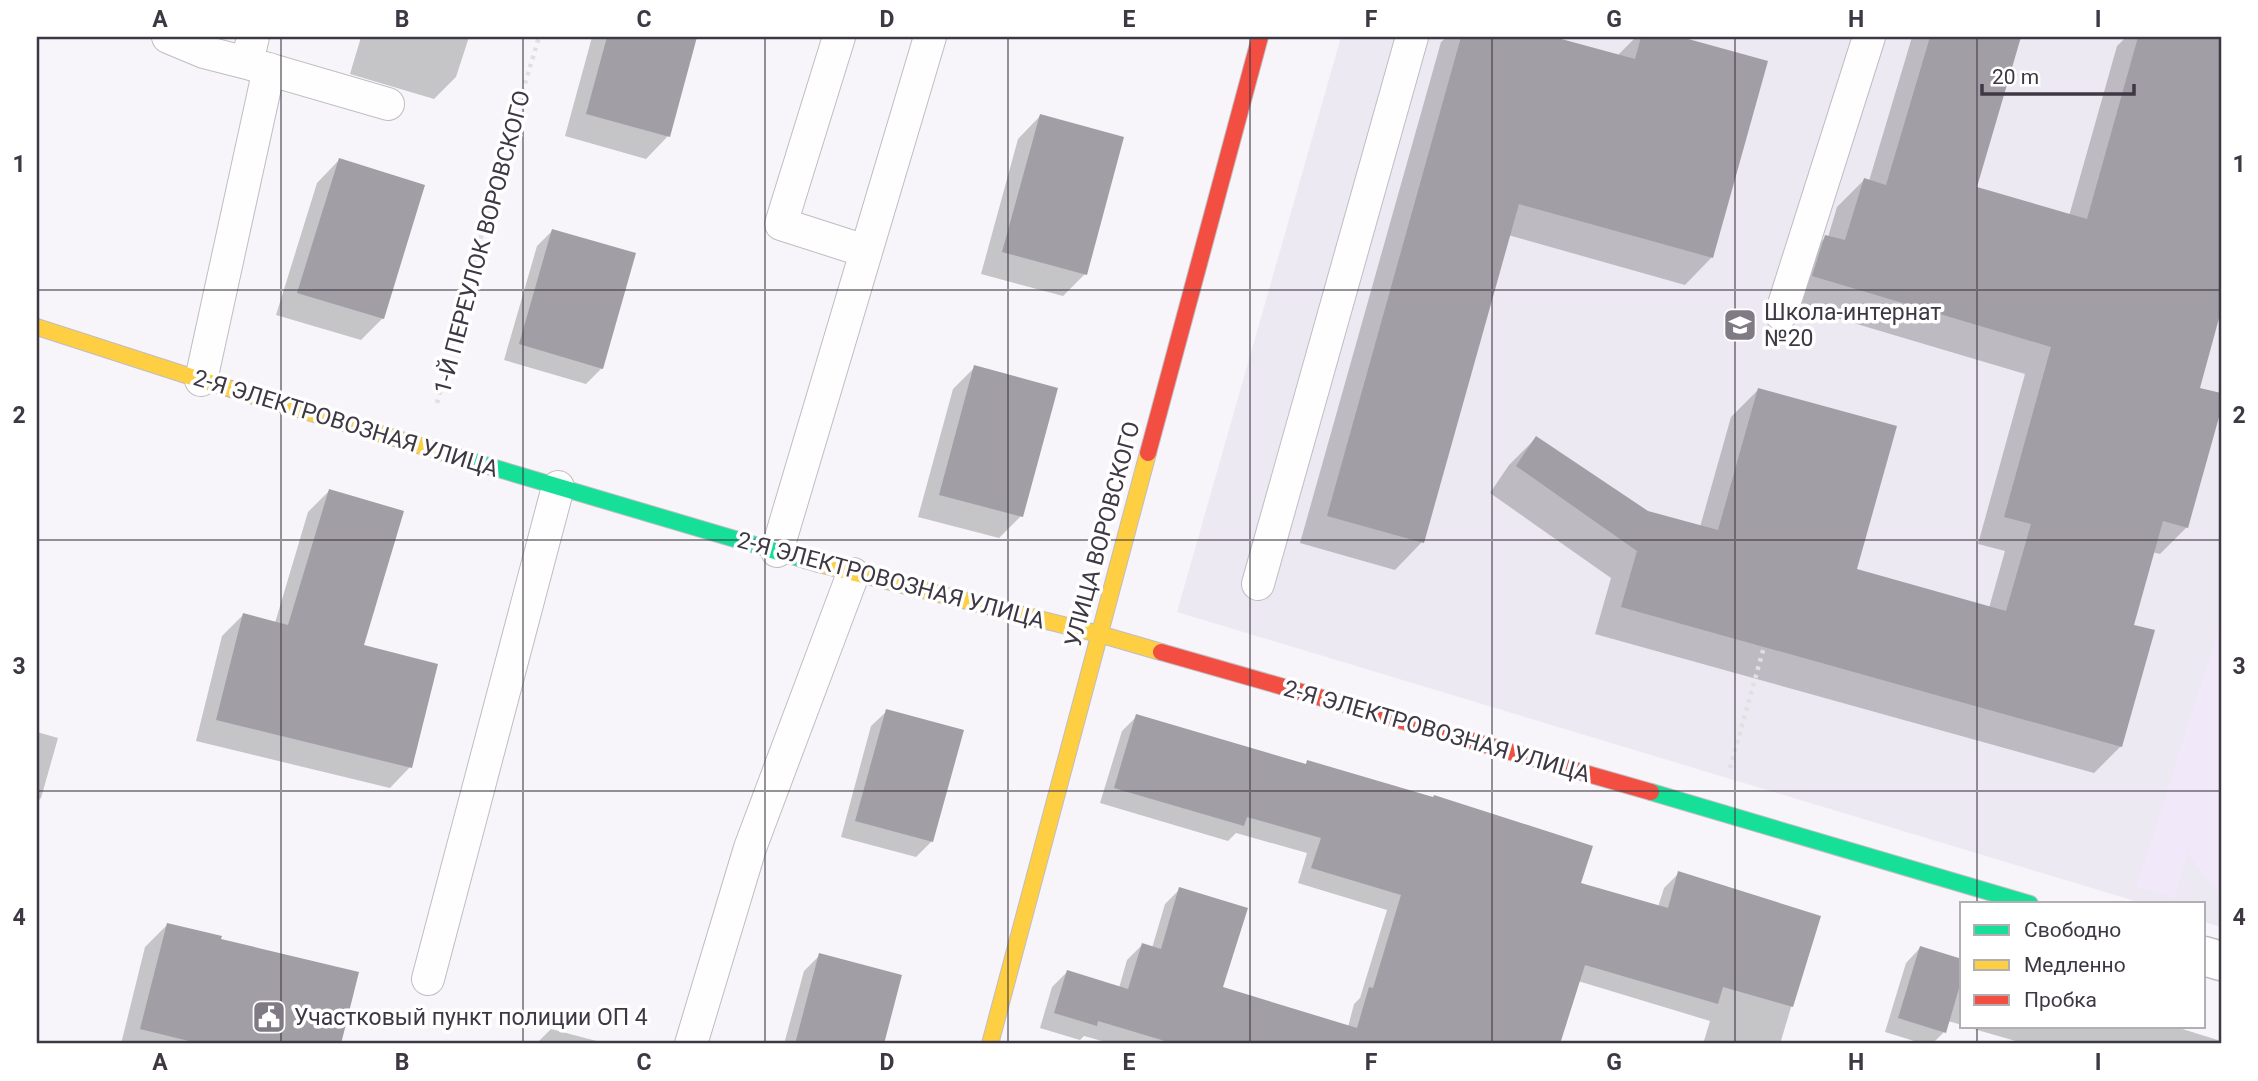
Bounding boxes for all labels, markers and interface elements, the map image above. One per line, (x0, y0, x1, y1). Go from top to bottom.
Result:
text: A (152, 6, 168, 33)
text: B (395, 6, 409, 33)
text: C (636, 6, 652, 33)
text: D (880, 6, 894, 33)
text: E (1123, 6, 1136, 33)
text: F (1365, 6, 1378, 33)
text: G (1606, 6, 1622, 33)
text: H (1848, 6, 1864, 33)
text: I (2095, 6, 2101, 33)
scale bar (1982, 52, 2134, 96)
text: 20 m (1992, 65, 2039, 89)
street label: 1-Й ПЕРЕУЛОК ВОРОВСКОГО (428, 87, 536, 397)
text: 1 (12, 151, 26, 178)
text: 1 (2232, 151, 2246, 178)
place label: Школа-интернат №20 (1764, 299, 1941, 352)
school or university icon: Школа-интернат №20 (1721, 306, 1759, 344)
street label: 2-Я ЭЛЕКТРОВОЗНАЯ УЛИЦА (190, 364, 502, 483)
text: 2 (12, 402, 26, 429)
text: 2 (2232, 402, 2246, 429)
street label: УЛИЦА ВОРОВСКОГО (1059, 418, 1146, 650)
street label: 2-Я ЭЛЕКТРОВОЗНАЯ УЛИЦА (734, 526, 1048, 635)
text: 3 (12, 653, 26, 680)
text: 3 (2232, 653, 2246, 680)
street label: 2-Я ЭЛЕКТРОВОЗНАЯ УЛИЦА (1281, 675, 1593, 788)
legend (1960, 902, 2206, 1028)
text: 4 (12, 904, 26, 931)
text: 4 (2232, 904, 2246, 931)
text: Свободно (2024, 918, 2121, 942)
text: Медленно (2024, 953, 2126, 977)
text: Пробка (2024, 988, 2097, 1012)
public building icon: Участковый пункт полиции ОП 4 (250, 998, 288, 1036)
place label: Участковый пункт полиции ОП 4 (294, 1004, 648, 1031)
text: A (152, 1049, 168, 1076)
text: B (395, 1049, 409, 1076)
text: C (636, 1049, 652, 1076)
text: D (880, 1049, 894, 1076)
text: E (1123, 1049, 1136, 1076)
text: F (1365, 1049, 1378, 1076)
text: G (1606, 1049, 1622, 1076)
text: H (1848, 1049, 1864, 1076)
text: I (2095, 1049, 2101, 1076)

